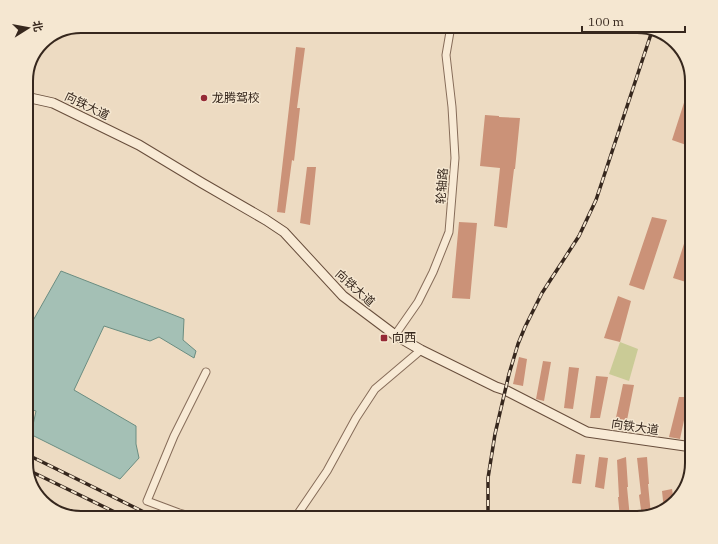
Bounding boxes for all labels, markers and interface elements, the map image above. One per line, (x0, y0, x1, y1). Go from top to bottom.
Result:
north arrow (8, 8, 48, 48)
scale bar (582, 8, 685, 34)
text: 100 m (588, 14, 624, 29)
text: 北 (30, 19, 46, 33)
street label: 向铁大道 (62, 88, 112, 123)
place label: 龙腾驾校 (212, 90, 260, 105)
marker: 龙腾驾校 (199, 93, 209, 103)
street label: 轮轴路 (433, 167, 450, 204)
street label: 向铁大道 (332, 266, 378, 309)
place label: 向西 (392, 330, 416, 345)
marker: 向西 (379, 333, 389, 343)
street label: 向铁大道 (610, 416, 660, 437)

